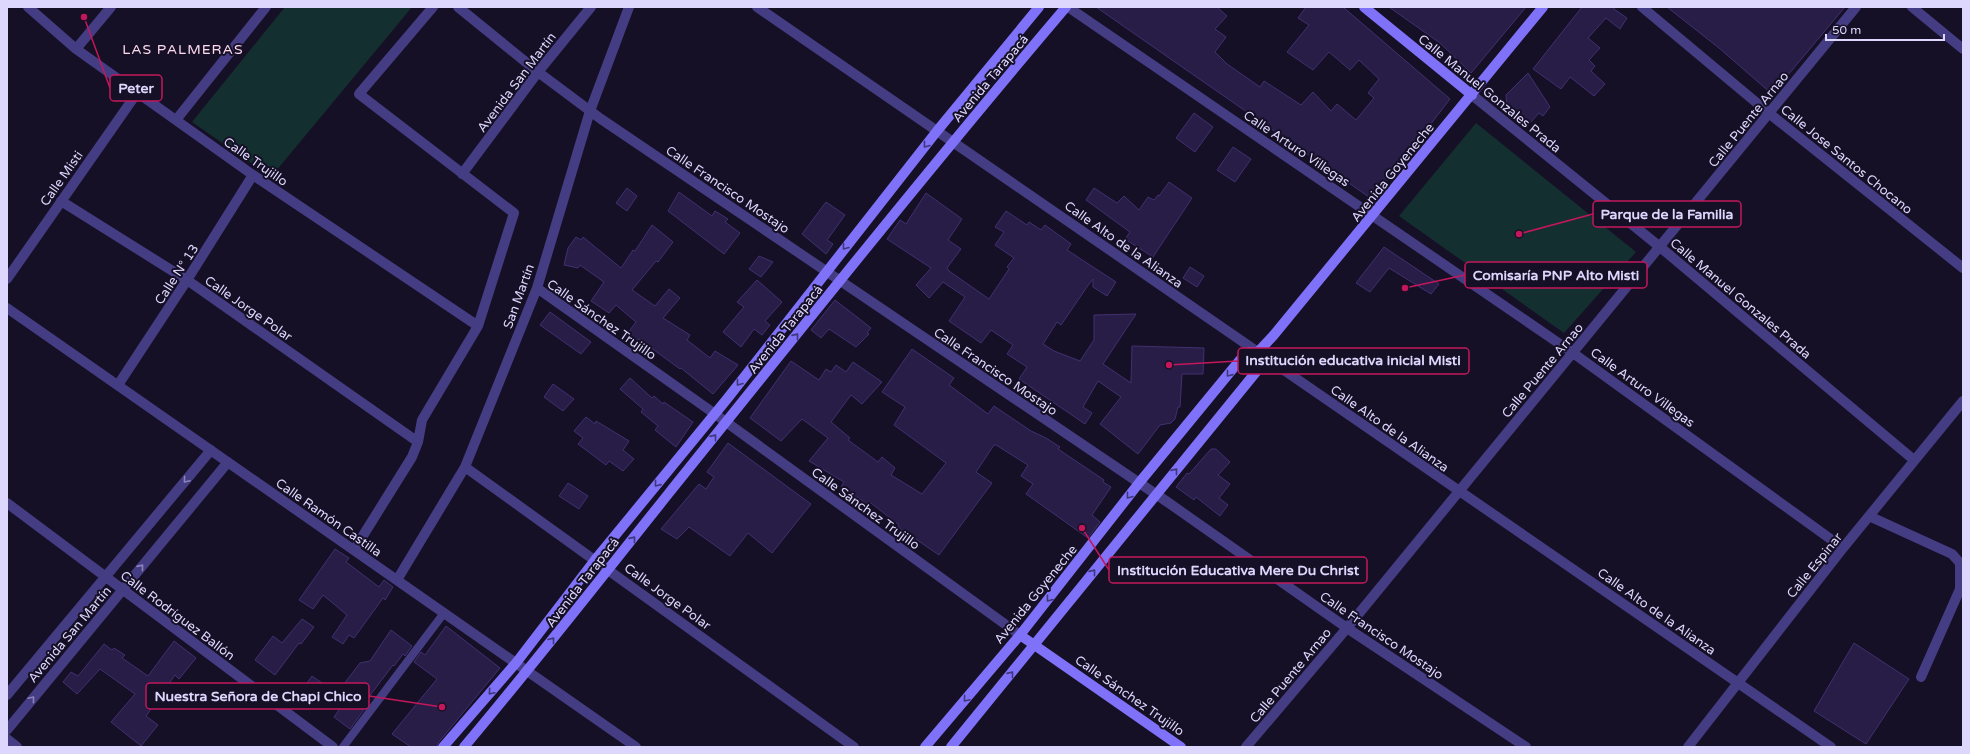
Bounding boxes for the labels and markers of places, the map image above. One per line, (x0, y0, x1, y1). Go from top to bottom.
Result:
callout: Peter (110, 75, 162, 101)
callout: Parque de la Familia (1593, 201, 1741, 227)
callout: Comisaría PNP Alto Misti (1465, 262, 1647, 288)
callout: Institución educativa inicial Misti (1238, 348, 1469, 374)
callout: Institución Educativa Mere Du Christ (1109, 557, 1367, 583)
callout: Nuestra Señora de Chapi Chico (146, 683, 369, 709)

